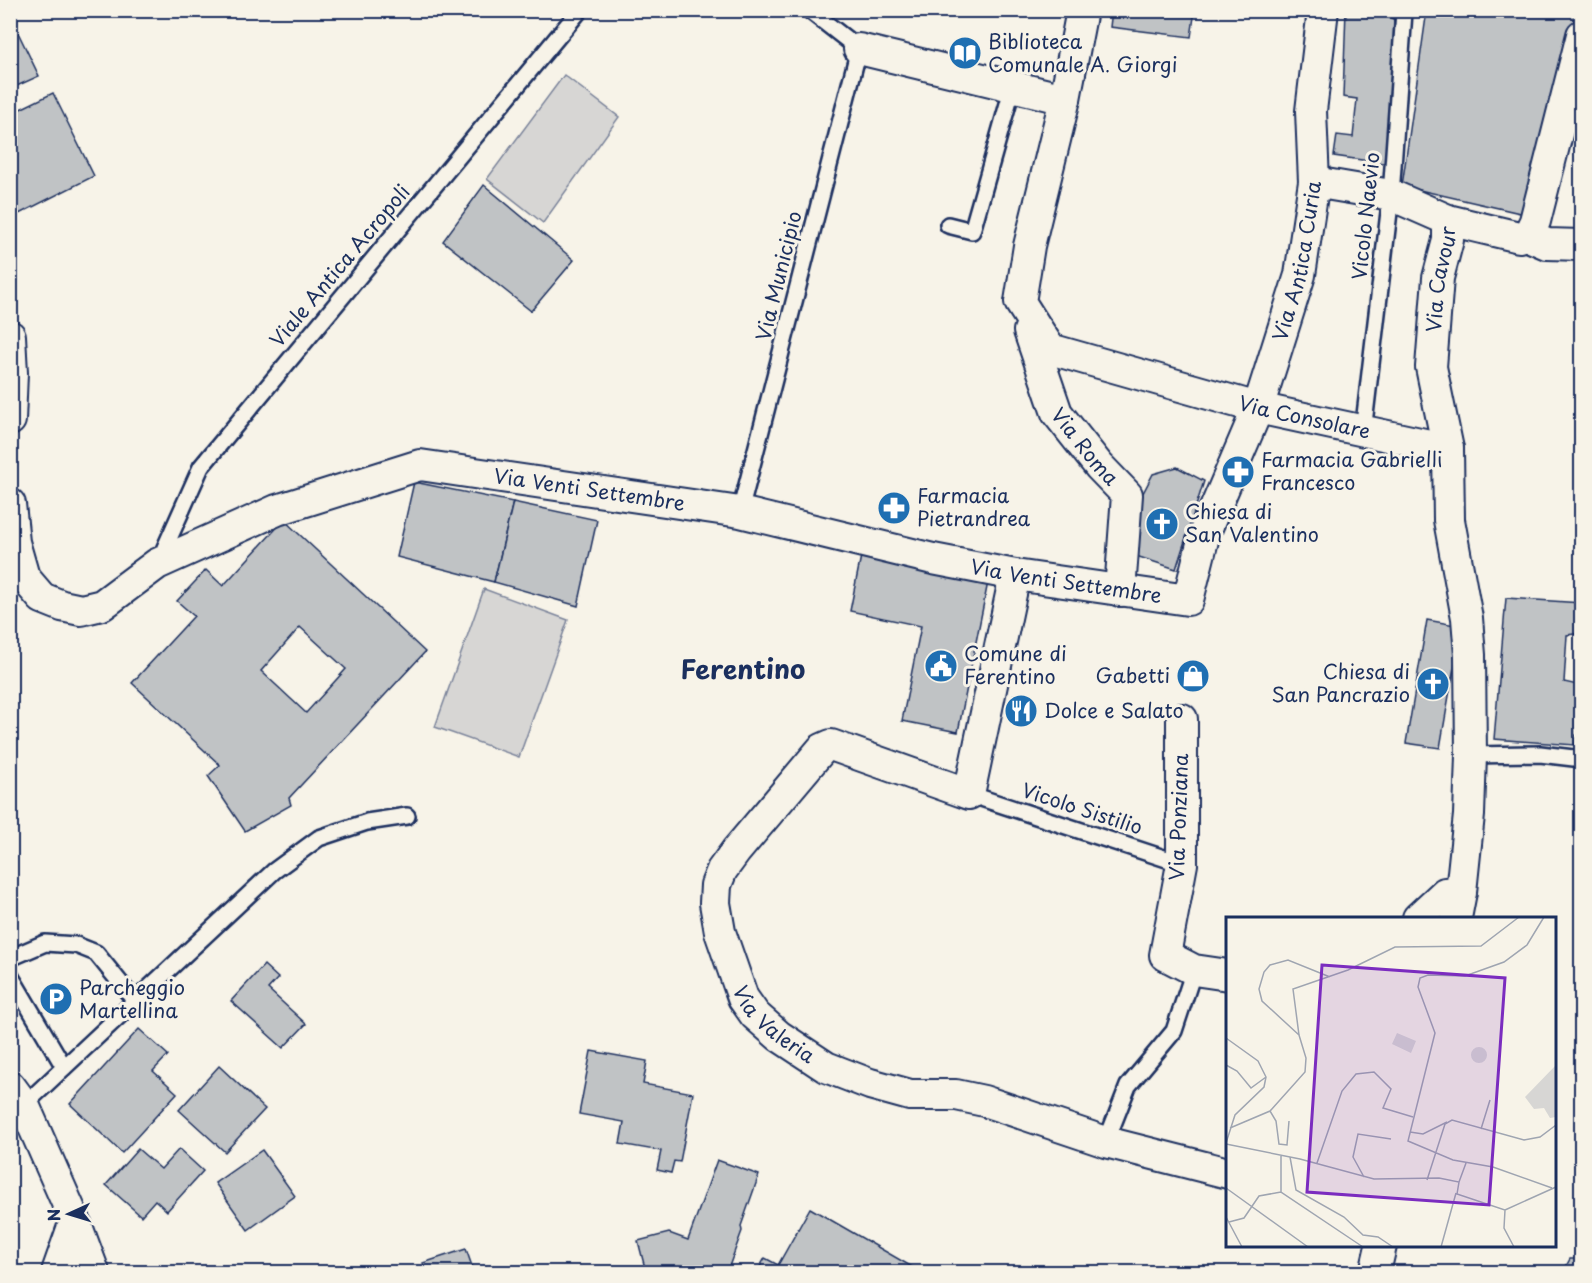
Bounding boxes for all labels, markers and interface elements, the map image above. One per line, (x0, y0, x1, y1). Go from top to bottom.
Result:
place label: Biblioteca Comunale A. Giorgi (988, 26, 1177, 79)
library icon: Biblioteca Comunale A. Giorgi (947, 35, 983, 71)
street label: Vicolo Naevio (1343, 151, 1387, 281)
street label: Viale Antica Acropoli (262, 177, 416, 353)
street label: Via Antica Curia (1264, 178, 1328, 345)
street label: Via Municipio (747, 208, 809, 344)
street label: Via Cavour (1418, 226, 1463, 333)
street label: Via Consolare (1235, 387, 1373, 446)
street label: Via Roma (1044, 401, 1126, 492)
place label: Farmacia Gabrielli Francesco (1261, 444, 1442, 497)
pharmacy icon: Farmacia Gabrielli Francesco (1220, 454, 1256, 490)
street label: Via Venti Settembre (492, 460, 687, 518)
place label: Farmacia Pietrandrea (917, 480, 1031, 533)
pharmacy icon: Farmacia Pietrandrea (876, 490, 912, 526)
place label: Chiesa di San Valentino (1185, 496, 1319, 549)
church icon: Chiesa di San Valentino (1144, 506, 1180, 542)
street label: Via Venti Settembre (968, 551, 1164, 610)
place label: Comune di Ferentino (964, 638, 1067, 691)
public building icon: Comune di Ferentino (923, 648, 959, 684)
district label: Ferentino (681, 649, 805, 688)
place label: Chiesa di San Pancrazio (1271, 656, 1410, 709)
shop icon: Gabetti (1175, 658, 1211, 694)
place label: Gabetti (1095, 660, 1170, 690)
church icon: Chiesa di San Pancrazio (1415, 666, 1451, 702)
restaurant icon: Dolce e Salato (1003, 693, 1039, 729)
place label: Dolce e Salato (1044, 695, 1184, 725)
street label: Via Ponziana (1161, 752, 1195, 881)
street label: Vicolo Sistilio (1018, 774, 1147, 842)
inset map (1226, 917, 1556, 1247)
place label: Parcheggio Martellina (79, 972, 185, 1025)
parking icon: Parcheggio Martellina (38, 981, 74, 1017)
street label: Via Valeria (726, 981, 822, 1070)
north arrow (39, 1184, 99, 1244)
text: N (41, 1208, 65, 1222)

